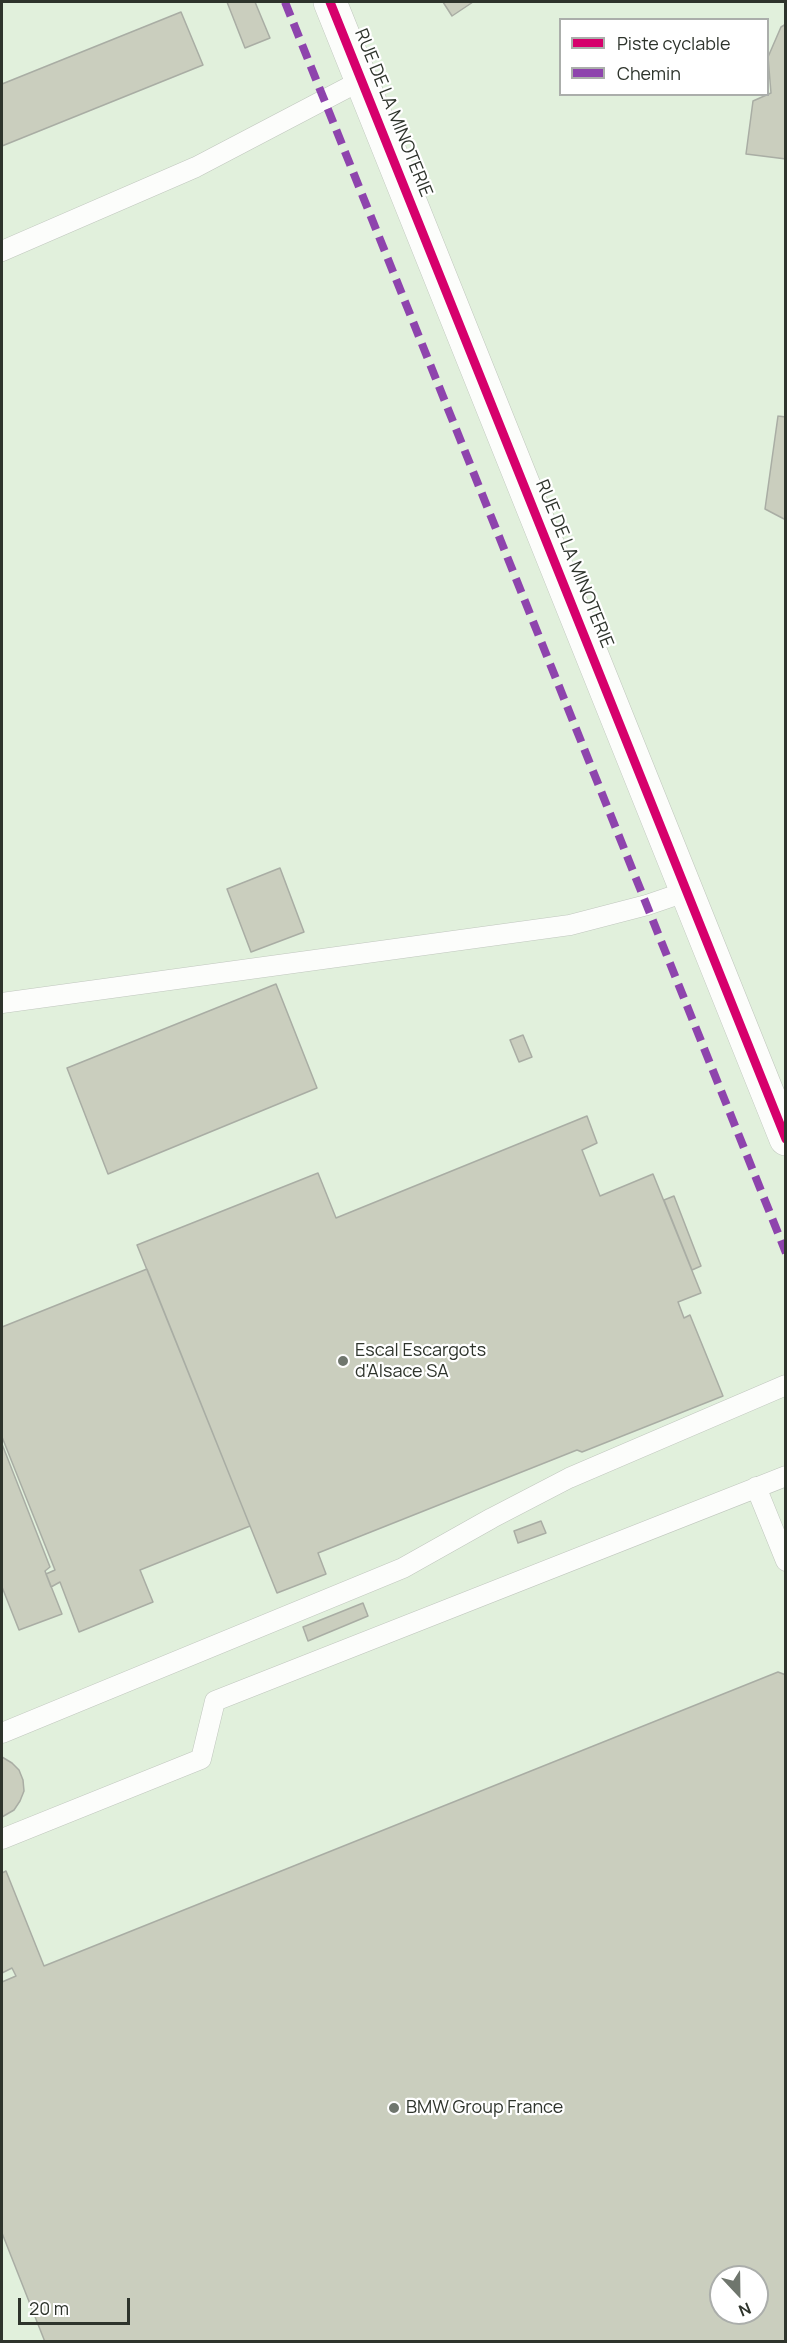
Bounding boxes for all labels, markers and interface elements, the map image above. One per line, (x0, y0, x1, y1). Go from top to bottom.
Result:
legend (559, 18, 769, 96)
street label: RUE DE LA MINOTERIE (349, 26, 437, 200)
text: Piste cyclable (617, 31, 731, 55)
text: Chemin (617, 61, 681, 85)
street label: RUE DE LA MINOTERIE (530, 477, 618, 651)
place label: Escal Escargots d'Alsace SA (355, 1340, 486, 1382)
marker: Escal Escargots d'Alsace SA (336, 1354, 350, 1368)
place label: BMW Group France (406, 2097, 563, 2119)
marker: BMW Group France (387, 2101, 401, 2115)
north arrow (709, 2265, 769, 2325)
scale bar (21, 2286, 134, 2324)
text: 20 m (29, 2296, 69, 2320)
text: N (736, 2297, 754, 2322)

